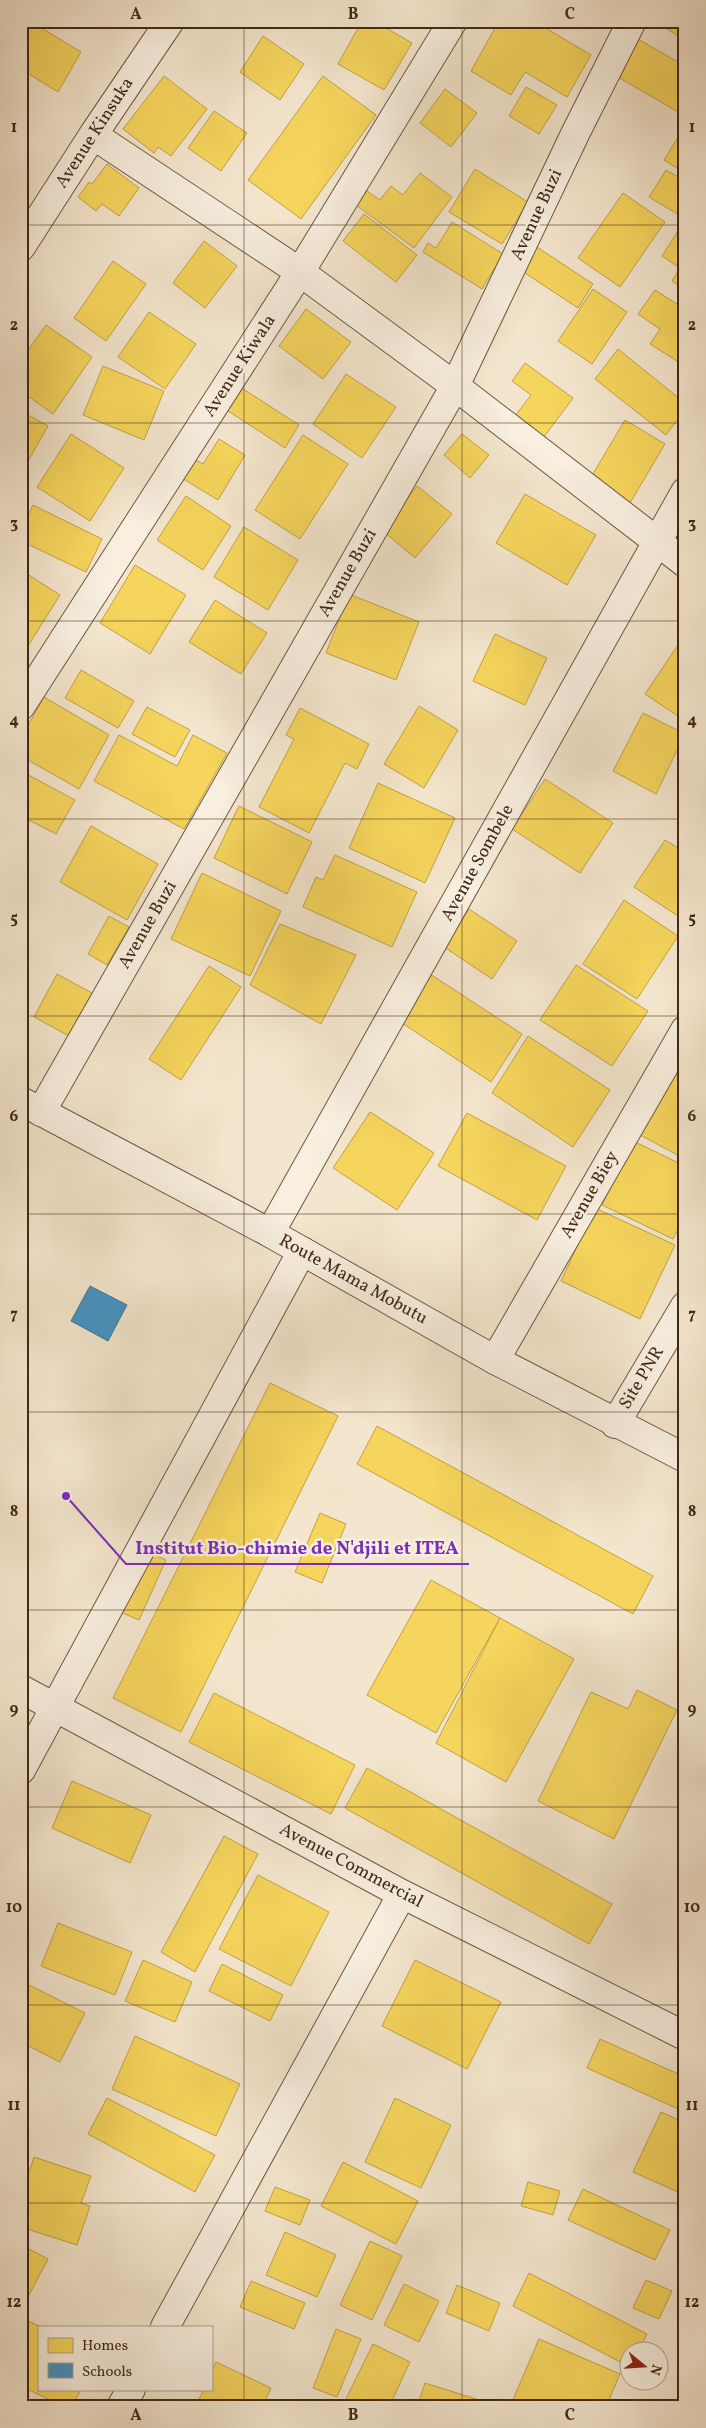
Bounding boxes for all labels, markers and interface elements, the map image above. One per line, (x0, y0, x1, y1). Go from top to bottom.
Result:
text: A (130, 4, 142, 26)
text: B (348, 4, 359, 26)
text: C (565, 4, 575, 26)
street label: Avenue Kinsuka (50, 73, 140, 193)
text: 1 (11, 117, 17, 139)
text: 1 (689, 117, 695, 139)
street label: Avenue Buzi (505, 165, 569, 265)
street label: Avenue Kiwala (198, 310, 282, 422)
text: 2 (10, 315, 18, 337)
text: 2 (688, 315, 696, 337)
text: 3 (10, 513, 18, 535)
text: 3 (688, 513, 696, 535)
street label: Avenue Buzi (313, 524, 383, 622)
text: 4 (9, 710, 19, 732)
text: 4 (687, 710, 697, 732)
street label: Avenue Sombele (436, 800, 520, 926)
street label: Avenue Buzi (113, 876, 183, 974)
text: 5 (10, 908, 18, 930)
text: 5 (688, 908, 696, 930)
text: 6 (10, 1106, 19, 1128)
text: 6 (688, 1106, 697, 1128)
street label: Avenue Biey (555, 1146, 625, 1243)
street label: Route Mama Mobutu (274, 1229, 432, 1331)
text: 7 (10, 1304, 18, 1326)
text: 7 (688, 1304, 696, 1326)
street label: Site PNR (613, 1342, 671, 1414)
text: 8 (10, 1501, 18, 1523)
text: 8 (688, 1501, 696, 1523)
callout: Institut Bio-chimie de N'djili et ITEA (126, 1530, 469, 1564)
text: Institut Bio-chimie de N'djili et ITEA (135, 1536, 459, 1562)
text: 9 (10, 1699, 19, 1721)
text: 9 (688, 1699, 697, 1721)
street label: Avenue Commercial (275, 1818, 427, 1914)
text: 10 (6, 1897, 22, 1919)
text: 10 (684, 1897, 700, 1919)
text: 11 (8, 2095, 20, 2117)
text: 11 (686, 2095, 698, 2117)
text: 12 (7, 2292, 21, 2314)
text: 12 (685, 2292, 699, 2314)
legend (38, 2326, 212, 2390)
text: Homes (82, 2336, 128, 2357)
north arrow (618, 2340, 668, 2390)
text: Schools (82, 2362, 132, 2383)
text: N (644, 2362, 666, 2377)
text: A (130, 2405, 142, 2427)
text: B (348, 2405, 359, 2427)
text: C (565, 2405, 575, 2427)

